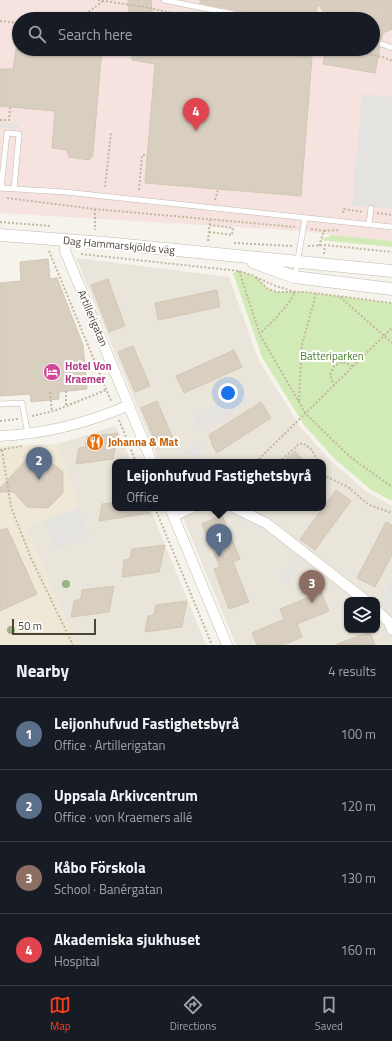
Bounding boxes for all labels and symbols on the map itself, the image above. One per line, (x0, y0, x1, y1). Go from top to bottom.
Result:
pin: 4 (183, 98, 209, 131)
street label: Dag Hammarskjölds väg (62, 232, 176, 258)
street label: Artillerigatan (74, 287, 112, 349)
park label: Batteriparken (300, 348, 364, 364)
place label: Hotel Von Kraemer (65, 358, 112, 387)
hotel icon: Hotel Von Kraemer (42, 362, 62, 382)
your location (218, 383, 238, 403)
restaurant icon: Johanna & Mat (85, 432, 105, 452)
place label: Johanna & Mat (108, 434, 178, 450)
pin: 2 (26, 447, 52, 480)
pin: 1 (206, 524, 232, 557)
pin: 3 (299, 570, 325, 603)
scale bar (12, 617, 96, 636)

